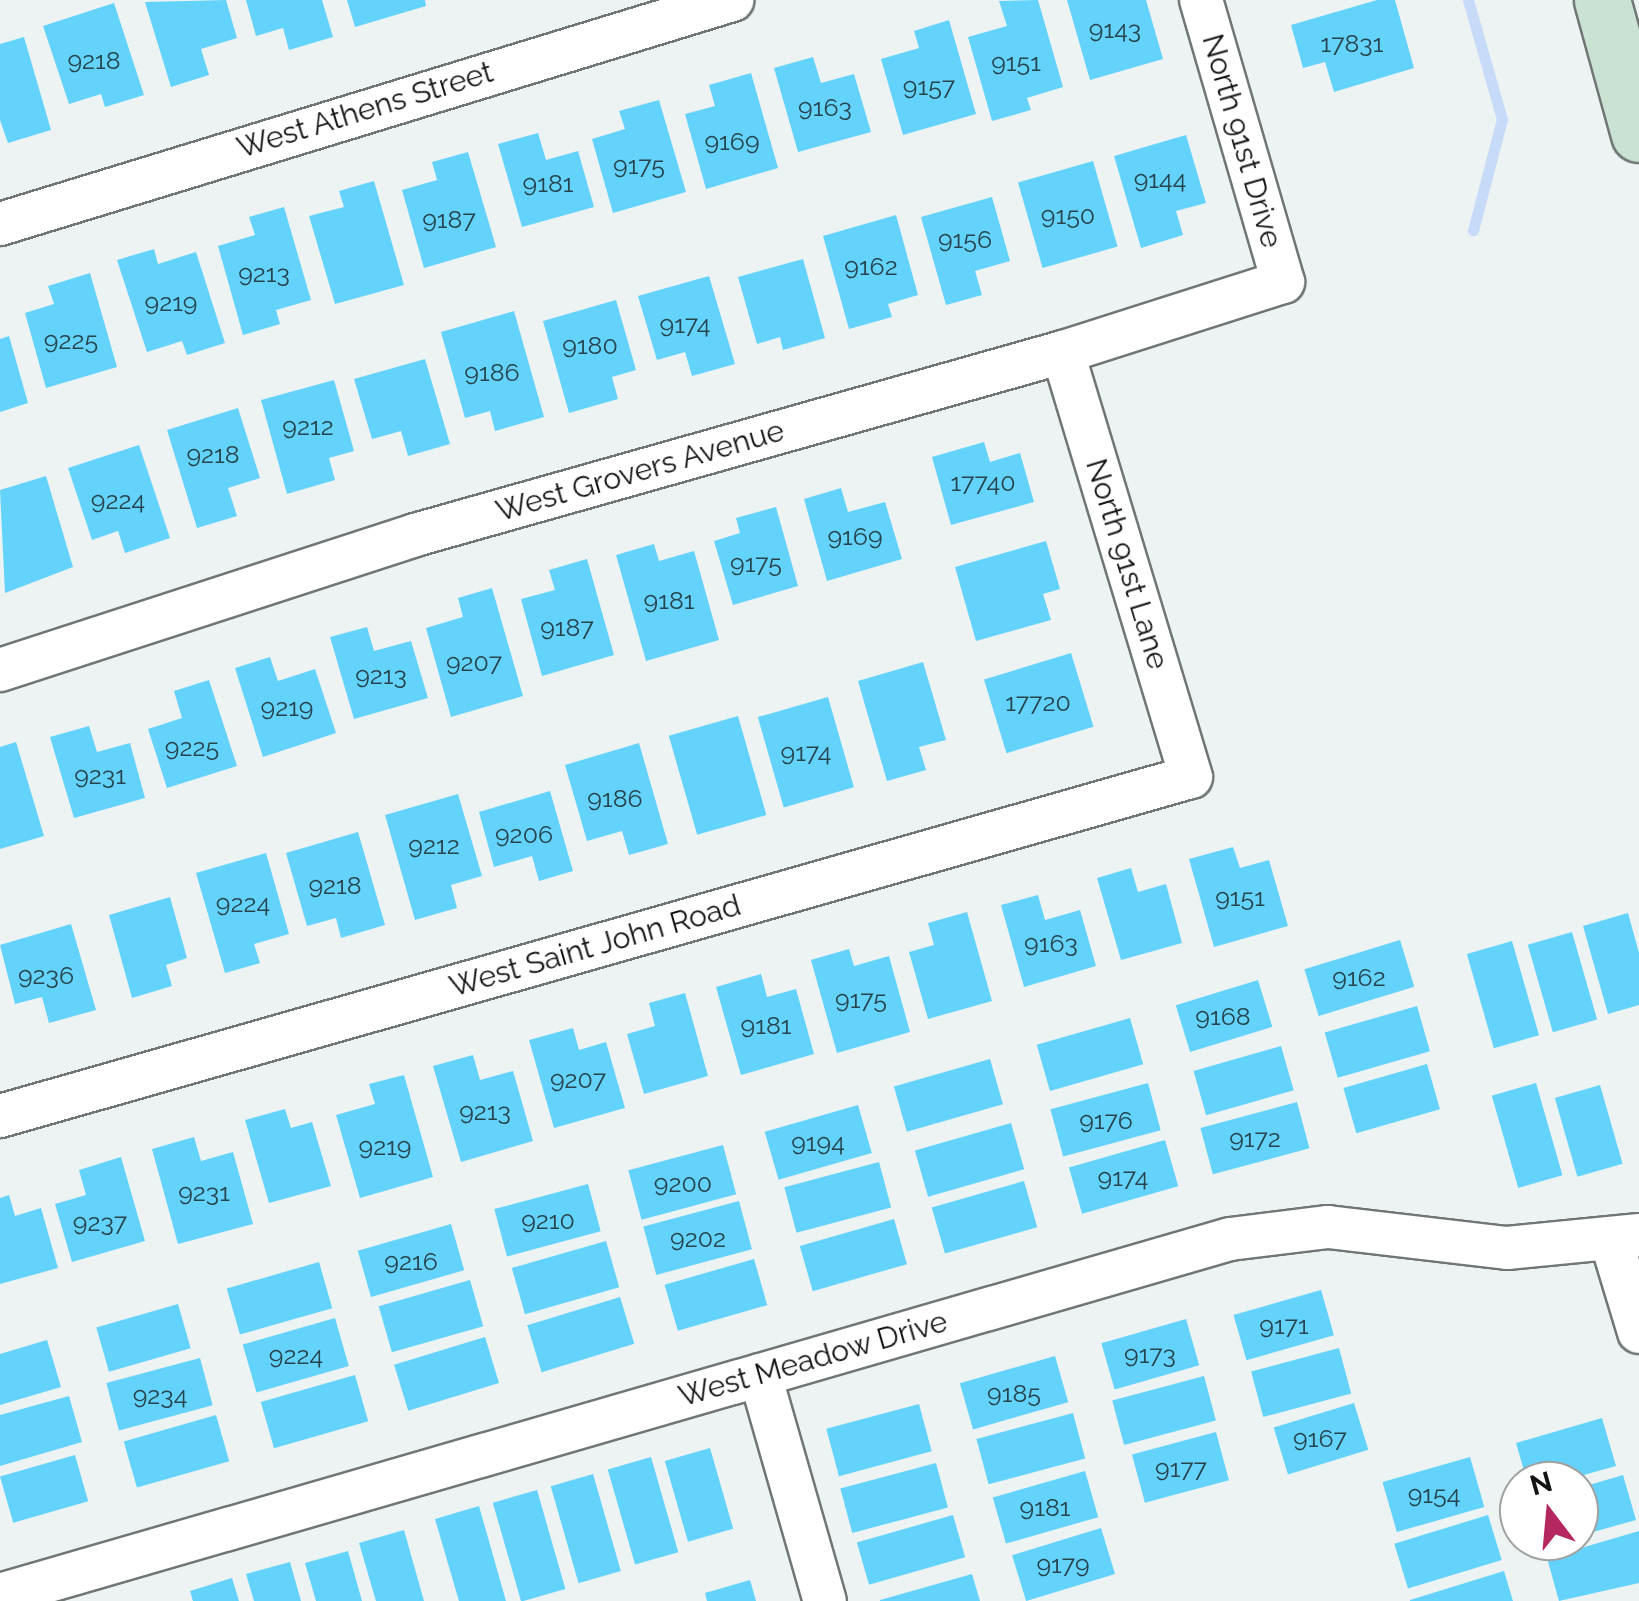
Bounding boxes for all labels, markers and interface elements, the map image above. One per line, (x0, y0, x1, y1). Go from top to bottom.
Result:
house number: 9143 (1089, 14, 1141, 44)
house number: 17831 (1321, 28, 1383, 58)
street label: North 91st Drive (1194, 30, 1290, 252)
house number: 9218 (67, 45, 121, 75)
house number: 9151 (991, 47, 1041, 77)
street label: West Athens Street (232, 54, 498, 166)
house number: 9157 (903, 71, 955, 101)
house number: 9163 (798, 92, 852, 122)
house number: 9169 (704, 126, 760, 156)
house number: 9175 (613, 150, 665, 180)
house number: 9144 (1134, 164, 1186, 194)
house number: 9181 (523, 168, 573, 198)
house number: 9150 (1041, 200, 1095, 230)
house number: 9187 (422, 204, 476, 234)
house number: 9156 (938, 224, 992, 254)
house number: 9162 (844, 251, 898, 281)
house number: 9213 (238, 258, 290, 288)
house number: 9219 (144, 287, 198, 317)
house number: 9174 (660, 309, 710, 339)
house number: 9225 (44, 325, 98, 355)
house number: 9180 (562, 330, 618, 360)
house number: 9186 (464, 357, 520, 387)
house number: 9212 (282, 411, 334, 441)
street label: West Grovers Avenue (491, 412, 789, 530)
house number: 9218 (186, 439, 240, 469)
street label: North 91st Lane (1078, 454, 1176, 674)
house number: 17740 (951, 467, 1015, 497)
house number: 9224 (91, 485, 145, 515)
house number: 9169 (827, 521, 883, 551)
house number: 9175 (730, 548, 782, 578)
house number: 9181 (644, 585, 694, 615)
house number: 9187 (540, 612, 594, 642)
house number: 9207 (446, 647, 502, 677)
house number: 9213 (355, 660, 407, 690)
house number: 17720 (1005, 687, 1071, 717)
house number: 9219 (260, 692, 314, 722)
house number: 9225 (165, 732, 219, 762)
house number: 9174 (781, 737, 831, 767)
house number: 9231 (74, 760, 126, 790)
house number: 9186 (587, 783, 643, 813)
house number: 9206 (495, 819, 553, 849)
house number: 9212 (408, 830, 460, 860)
house number: 9218 (308, 870, 362, 900)
house number: 9151 (1215, 882, 1265, 912)
street label: West Saint John Road (445, 887, 745, 1005)
house number: 9224 (216, 888, 270, 918)
house number: 9163 (1024, 928, 1078, 958)
house number: 9236 (18, 960, 74, 990)
house number: 9162 (1332, 962, 1386, 992)
house number: 9175 (835, 984, 887, 1014)
house number: 9168 (1195, 1001, 1251, 1031)
house number: 9181 (741, 1010, 791, 1040)
house number: 9207 (550, 1064, 606, 1094)
house number: 9213 (459, 1096, 511, 1126)
house number: 9176 (1079, 1105, 1133, 1135)
house number: 9172 (1229, 1123, 1281, 1153)
house number: 9194 (791, 1127, 845, 1157)
house number: 9219 (358, 1131, 412, 1161)
house number: 9174 (1098, 1162, 1148, 1192)
house number: 9200 (654, 1168, 712, 1198)
house number: 9231 (178, 1177, 230, 1207)
house number: 9210 (521, 1205, 575, 1235)
house number: 9237 (73, 1207, 127, 1237)
house number: 9202 (670, 1223, 726, 1253)
house number: 9216 (384, 1246, 438, 1276)
street label: West Meadow Drive (674, 1303, 952, 1415)
house number: 9171 (1259, 1310, 1309, 1340)
house number: 9173 (1124, 1339, 1176, 1369)
house number: 9224 (269, 1340, 323, 1370)
house number: 9185 (987, 1378, 1041, 1408)
house number: 9234 (133, 1380, 187, 1410)
house number: 9167 (1293, 1423, 1347, 1453)
house number: 9177 (1155, 1453, 1207, 1483)
north arrow (1499, 1461, 1599, 1561)
text: N (1526, 1465, 1556, 1502)
house number: 9154 (1408, 1479, 1460, 1509)
house number: 9181 (1020, 1492, 1070, 1522)
house number: 9179 (1036, 1549, 1090, 1579)

